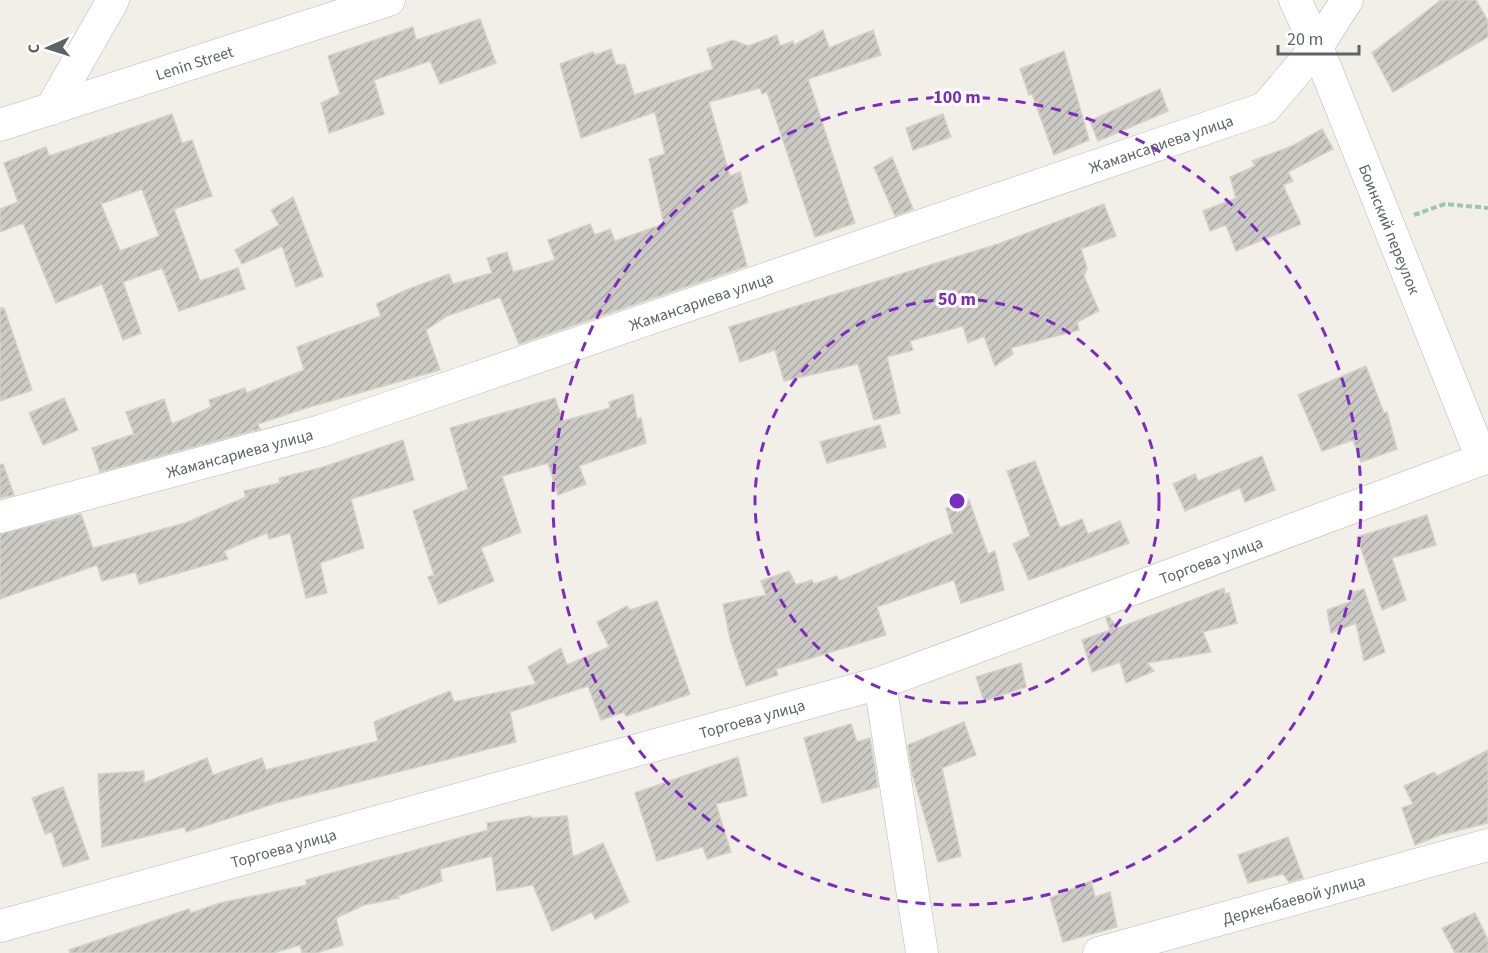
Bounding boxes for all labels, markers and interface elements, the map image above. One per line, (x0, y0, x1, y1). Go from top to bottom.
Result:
north arrow (18, 18, 78, 78)
scale bar (1278, 18, 1359, 56)
text: 20 m (1287, 27, 1323, 52)
street label: Lenin Street (153, 41, 237, 86)
text: С (23, 44, 45, 54)
text: 100 m (933, 85, 981, 110)
street label: Жамансариева улица (1086, 110, 1236, 179)
street label: Боинский переулок (1353, 161, 1425, 298)
street label: Жамансариева улица (626, 267, 776, 337)
text: 50 m (938, 287, 976, 312)
street label: Жамансариева улица (164, 424, 316, 484)
centre of rings (947, 491, 967, 511)
street label: Торгоева улица (1156, 532, 1266, 590)
street label: Торгоева улица (697, 694, 808, 744)
street label: Торгоева улица (228, 824, 339, 874)
street label: Деркенбаевой улица (1220, 870, 1368, 930)

